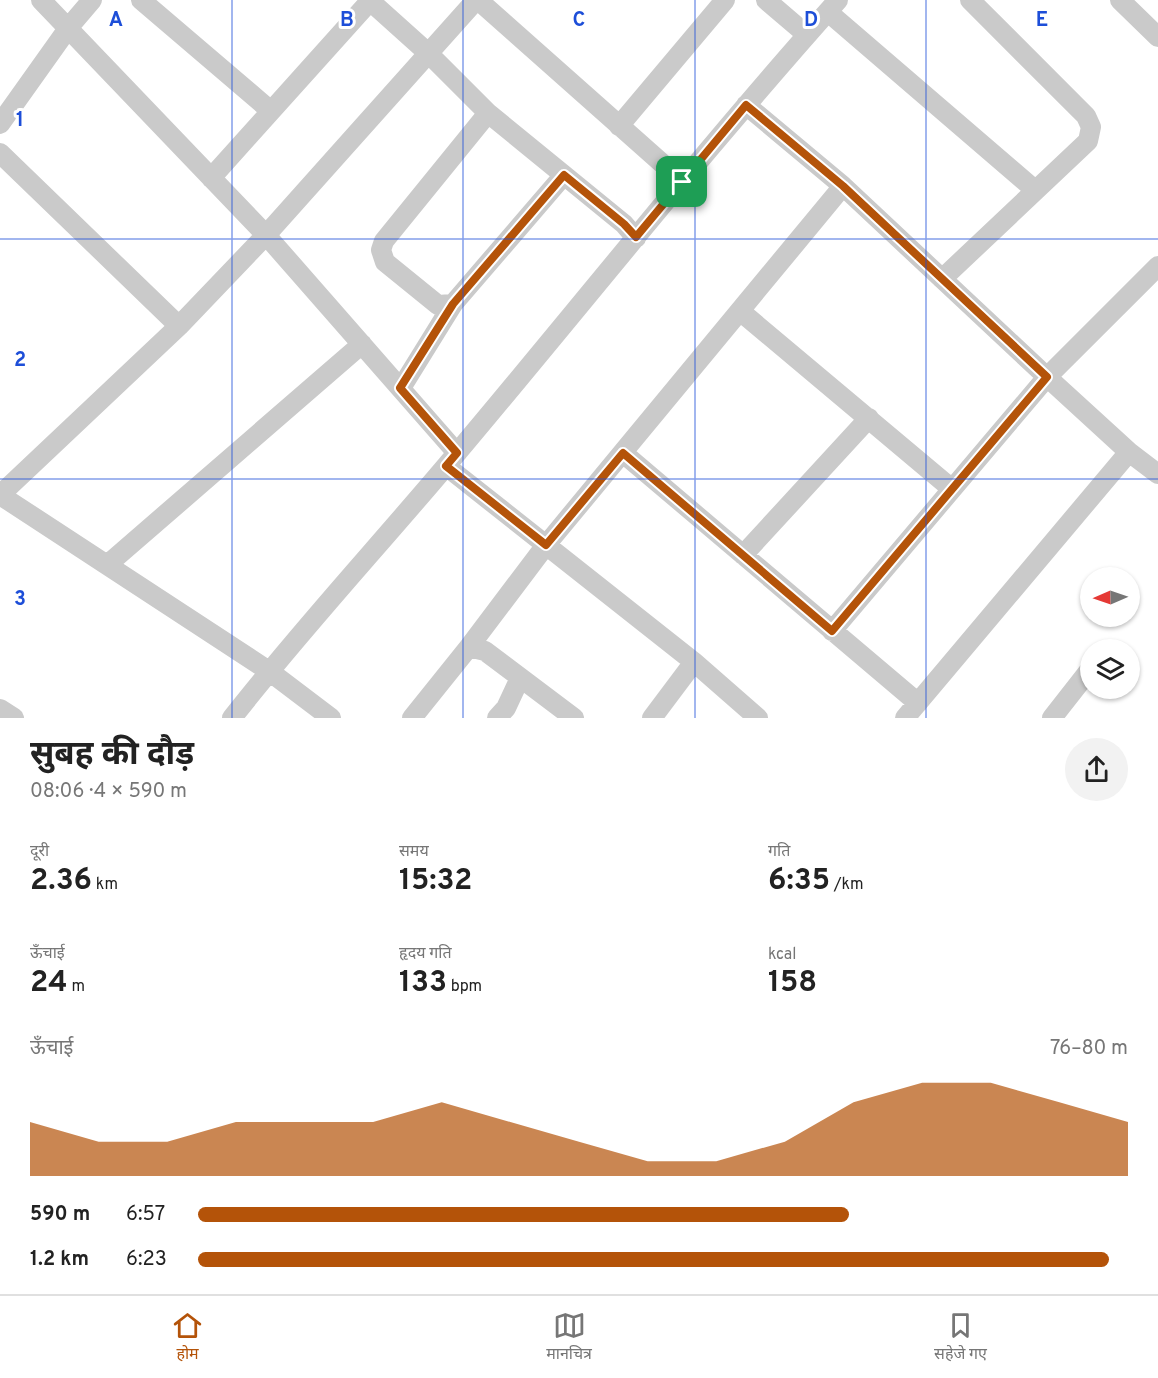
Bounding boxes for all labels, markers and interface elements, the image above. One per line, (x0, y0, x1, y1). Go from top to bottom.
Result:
text: A (109, 8, 123, 34)
text: B (340, 8, 354, 34)
text: C (573, 8, 585, 34)
text: D (804, 8, 818, 34)
text: E (1036, 8, 1048, 34)
text: 1 (16, 108, 24, 134)
pin (656, 156, 707, 207)
icon: arrive (665, 165, 698, 198)
text: 2 (14, 348, 26, 374)
north arrow (1080, 567, 1140, 627)
map controls (1080, 567, 1140, 699)
text: 3 (14, 587, 26, 613)
button: layers (1080, 639, 1140, 699)
text: सुबह की दौड़ (30, 735, 194, 777)
button: share (1065, 738, 1128, 801)
text: 08:06 · 4 × 590 m (30, 779, 187, 805)
text: दूरी (30, 842, 49, 862)
text: समय (399, 842, 429, 862)
text: गति (768, 842, 790, 862)
text: 2.36 (30, 863, 92, 900)
text: 15:32 (399, 863, 472, 900)
text: 6:35 (768, 863, 830, 900)
text: km (92, 875, 118, 895)
text: /km (830, 875, 864, 895)
text: ऊँचाई (30, 944, 65, 964)
text: हृदय गति (399, 944, 452, 964)
text: kcal (768, 945, 796, 965)
text: 24 (30, 965, 68, 1002)
text: 133 (399, 965, 447, 1002)
text: 158 (768, 965, 817, 1002)
text: m (68, 977, 85, 997)
text: bpm (447, 977, 482, 997)
text: ऊँचाई (30, 1036, 73, 1062)
text: 76–80 m (1050, 1036, 1128, 1062)
text: 590 m (30, 1202, 90, 1228)
text: 6:57 (126, 1202, 165, 1228)
text: 1.2 km (30, 1247, 89, 1273)
text: 6:23 (126, 1247, 167, 1273)
tab: होम (171, 1309, 204, 1366)
tab: मानचित्र (546, 1309, 592, 1366)
tab: सहेजे गए (934, 1309, 987, 1366)

